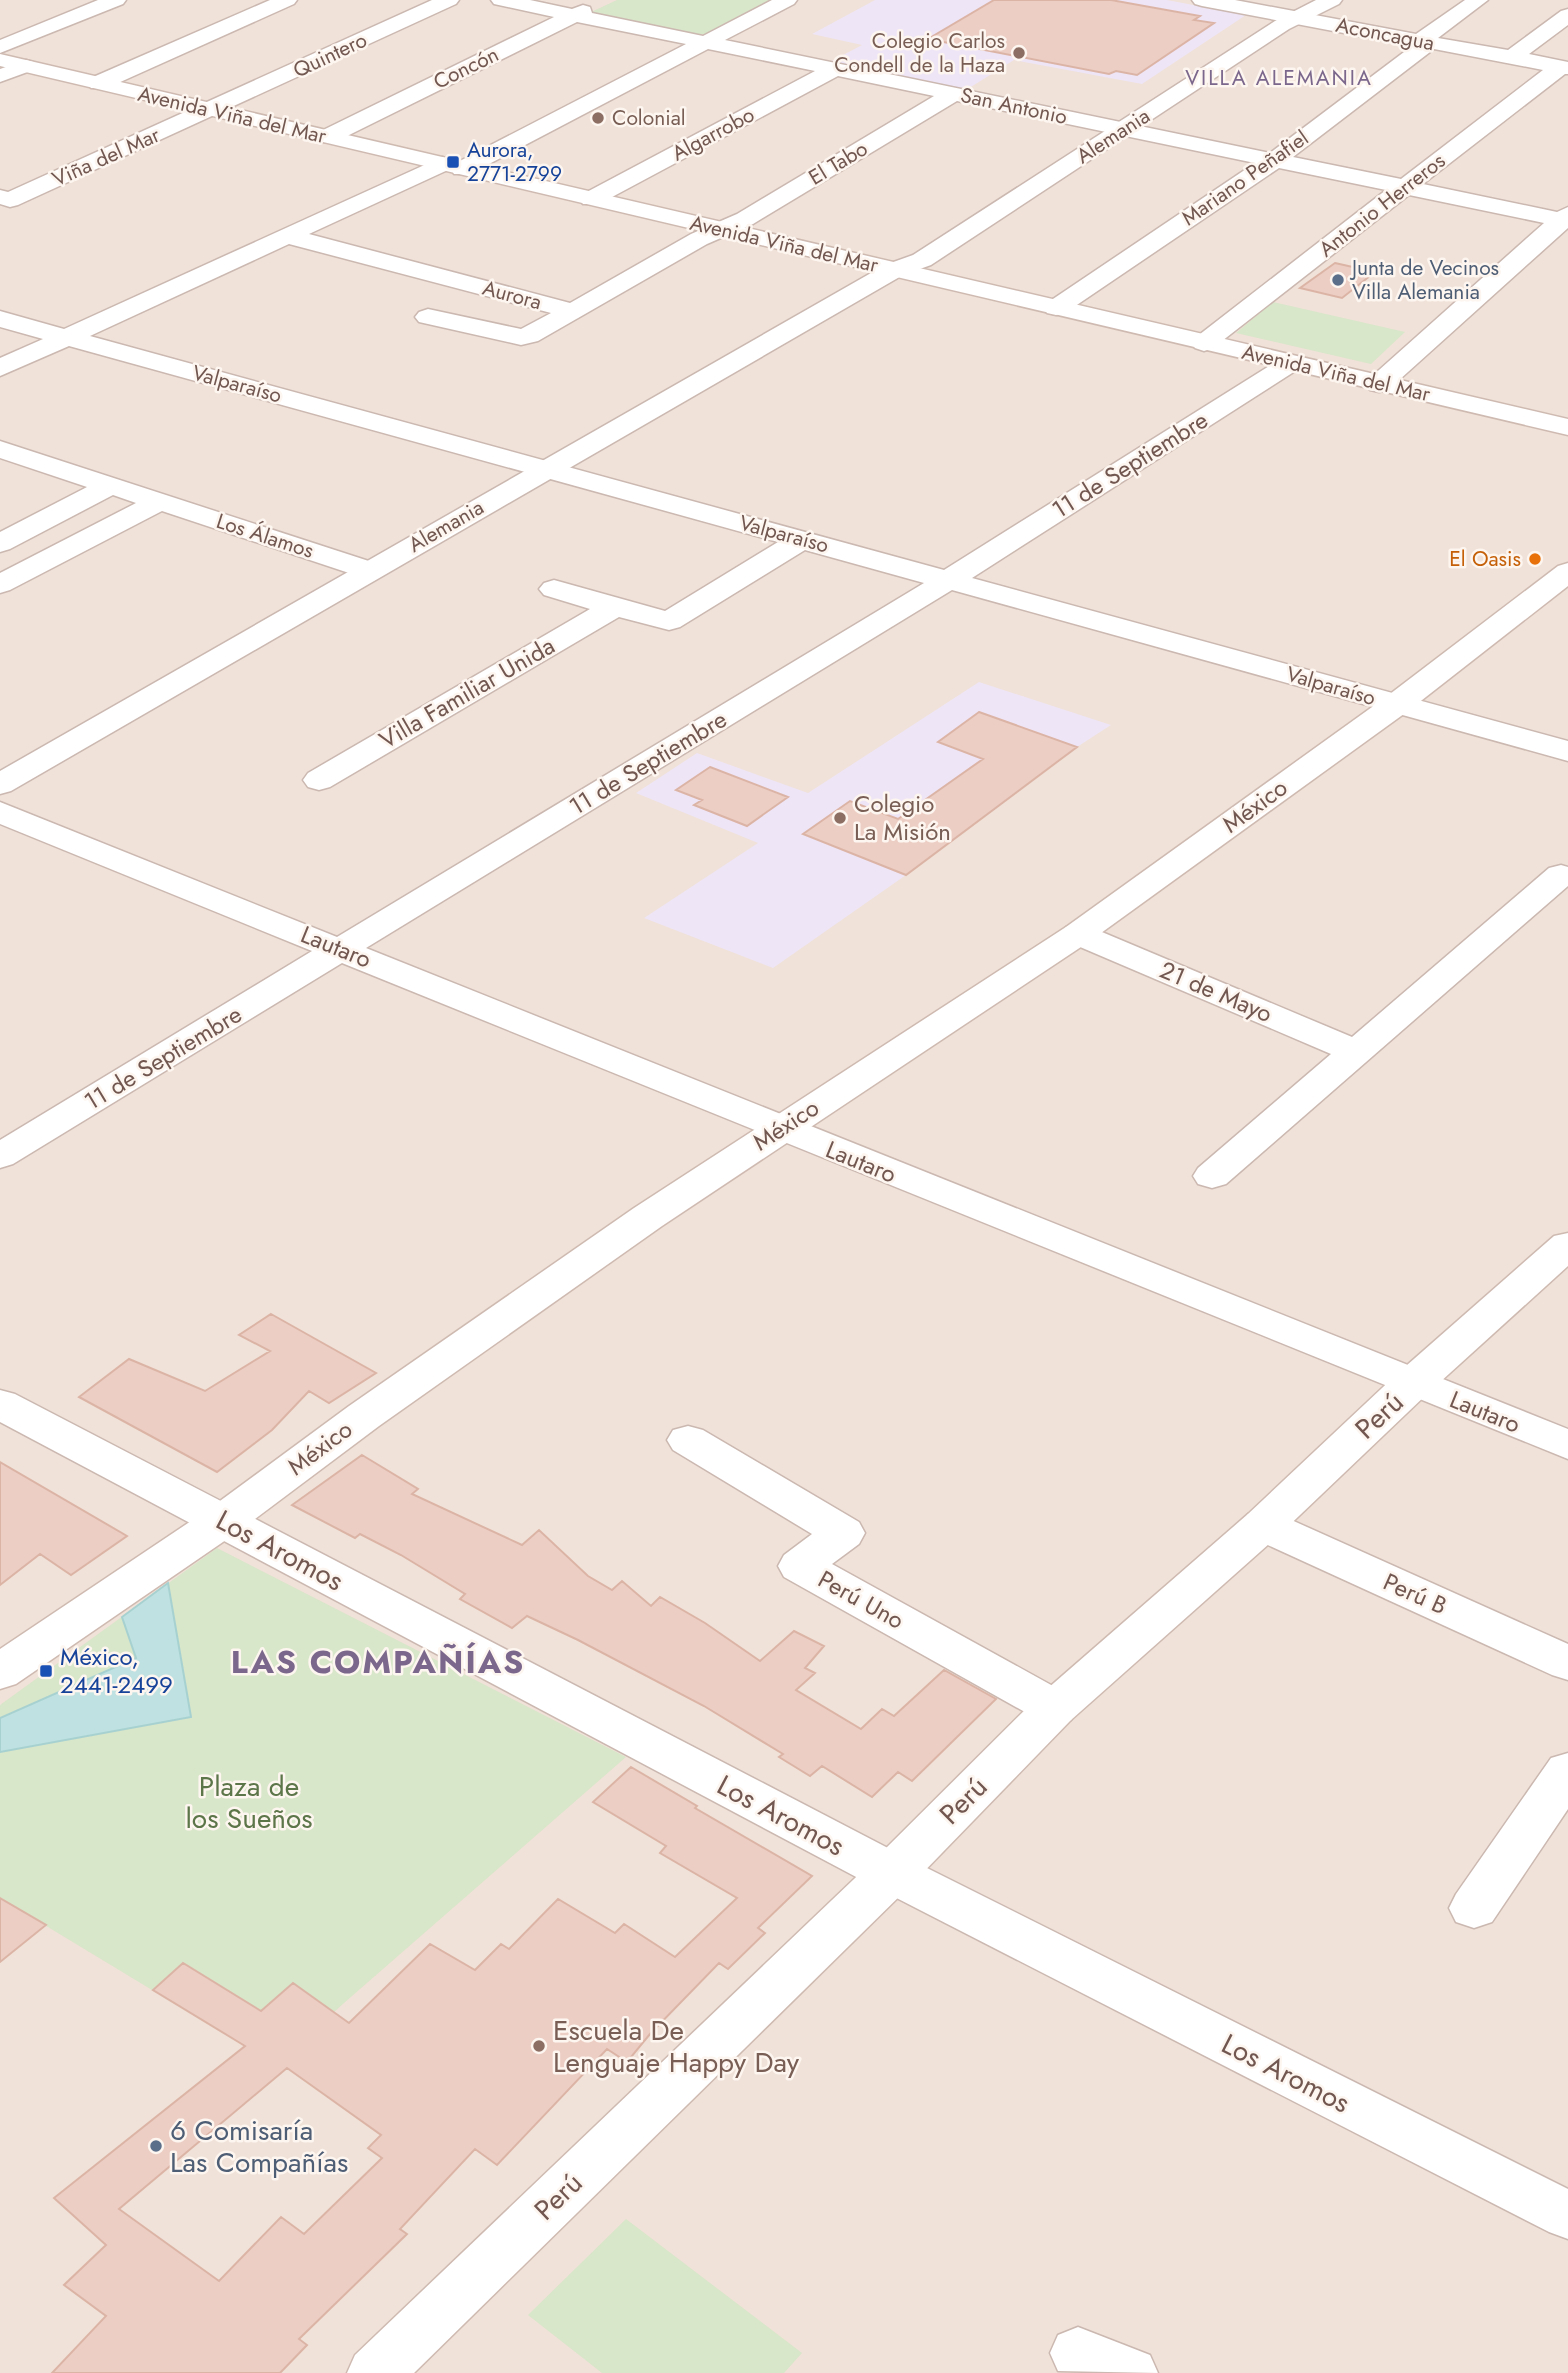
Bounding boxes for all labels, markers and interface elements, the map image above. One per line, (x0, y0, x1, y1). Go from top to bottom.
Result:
street label: Aconcagua (1333, 10, 1437, 58)
street label: Quintero (288, 25, 372, 85)
place label: Colegio Carlos Condell de la Haza (834, 26, 1005, 80)
street label: Concón (428, 39, 504, 97)
marker: Colegio Carlos Condell de la Haza (1011, 45, 1027, 61)
district label: VILLA ALEMANIA (1185, 63, 1373, 93)
street label: Avenida Viña del Mar (135, 79, 330, 151)
street label: San Antonio (958, 80, 1070, 132)
street label: Algarrobo (666, 100, 760, 168)
street label: Alemania (1070, 101, 1156, 171)
place label: Colonial (612, 103, 686, 133)
marker: Colonial (590, 110, 606, 126)
street label: Viña del Mar (47, 120, 165, 194)
street label: Mariano Peñafiel (1176, 123, 1314, 233)
street label: El Tabo (803, 134, 873, 192)
place label: Aurora, 2771-2799 (467, 135, 562, 189)
street label: Antonio Herreros (1312, 146, 1452, 264)
marker: Aurora, 2771-2799 (445, 154, 461, 170)
street label: Avenida Viña del Mar (687, 208, 882, 280)
place label: Junta de Vecinos Villa Alemania (1349, 253, 1499, 307)
marker: Junta de Vecinos Villa Alemania (1330, 272, 1346, 288)
street label: Aurora (479, 273, 545, 317)
street label: Avenida Viña del Mar (1239, 337, 1434, 409)
street label: Valparaíso (189, 358, 285, 410)
street label: 11 de Septiembre (1045, 403, 1215, 527)
street label: Alemania (403, 492, 489, 560)
street label: Los Álamos (212, 506, 318, 566)
street label: Valparaíso (736, 508, 832, 560)
place label: El Oasis (1449, 544, 1521, 574)
marker: El Oasis (1527, 551, 1543, 567)
street label: Villa Familiar Unida (372, 628, 561, 757)
street label: Valparaíso (1283, 659, 1379, 713)
street label: 11 de Septiembre (562, 702, 733, 823)
street label: México (1215, 770, 1294, 841)
place label: Colegio La Misión (854, 786, 951, 849)
marker: Colegio La Misión (832, 810, 848, 826)
street label: Lautaro (296, 917, 377, 976)
street label: 21 de Mayo (1155, 952, 1278, 1031)
street label: 11 de Septiembre (77, 997, 248, 1118)
street label: México (746, 1090, 826, 1159)
street label: Lautaro (821, 1132, 902, 1191)
street label: Perú (1346, 1382, 1413, 1449)
street label: Lautaro (1445, 1382, 1526, 1441)
street label: México (280, 1412, 359, 1483)
street label: Los Aromos (209, 1500, 351, 1601)
street label: Perú Uno (812, 1562, 911, 1638)
street label: Perú B (1378, 1564, 1453, 1623)
place label: México, 2441-2499 (60, 1639, 173, 1702)
district label: LAS COMPAÑÍAS (231, 1639, 525, 1685)
marker: México, 2441-2499 (38, 1663, 54, 1679)
street label: Los Aromos (710, 1765, 852, 1866)
park label: Plaza de los Sueños (185, 1766, 313, 1839)
street label: Perú (930, 1767, 997, 1834)
place label: Escuela De Lenguaje Happy Day (553, 2010, 800, 2083)
street label: Los Aromos (1215, 2024, 1357, 2123)
marker: Escuela De Lenguaje Happy Day (531, 2038, 547, 2054)
place label: 6 Comisaría Las Compañías (170, 2110, 348, 2183)
marker: 6 Comisaría Las Compañías (148, 2138, 164, 2154)
street label: Perú (525, 2163, 592, 2230)

